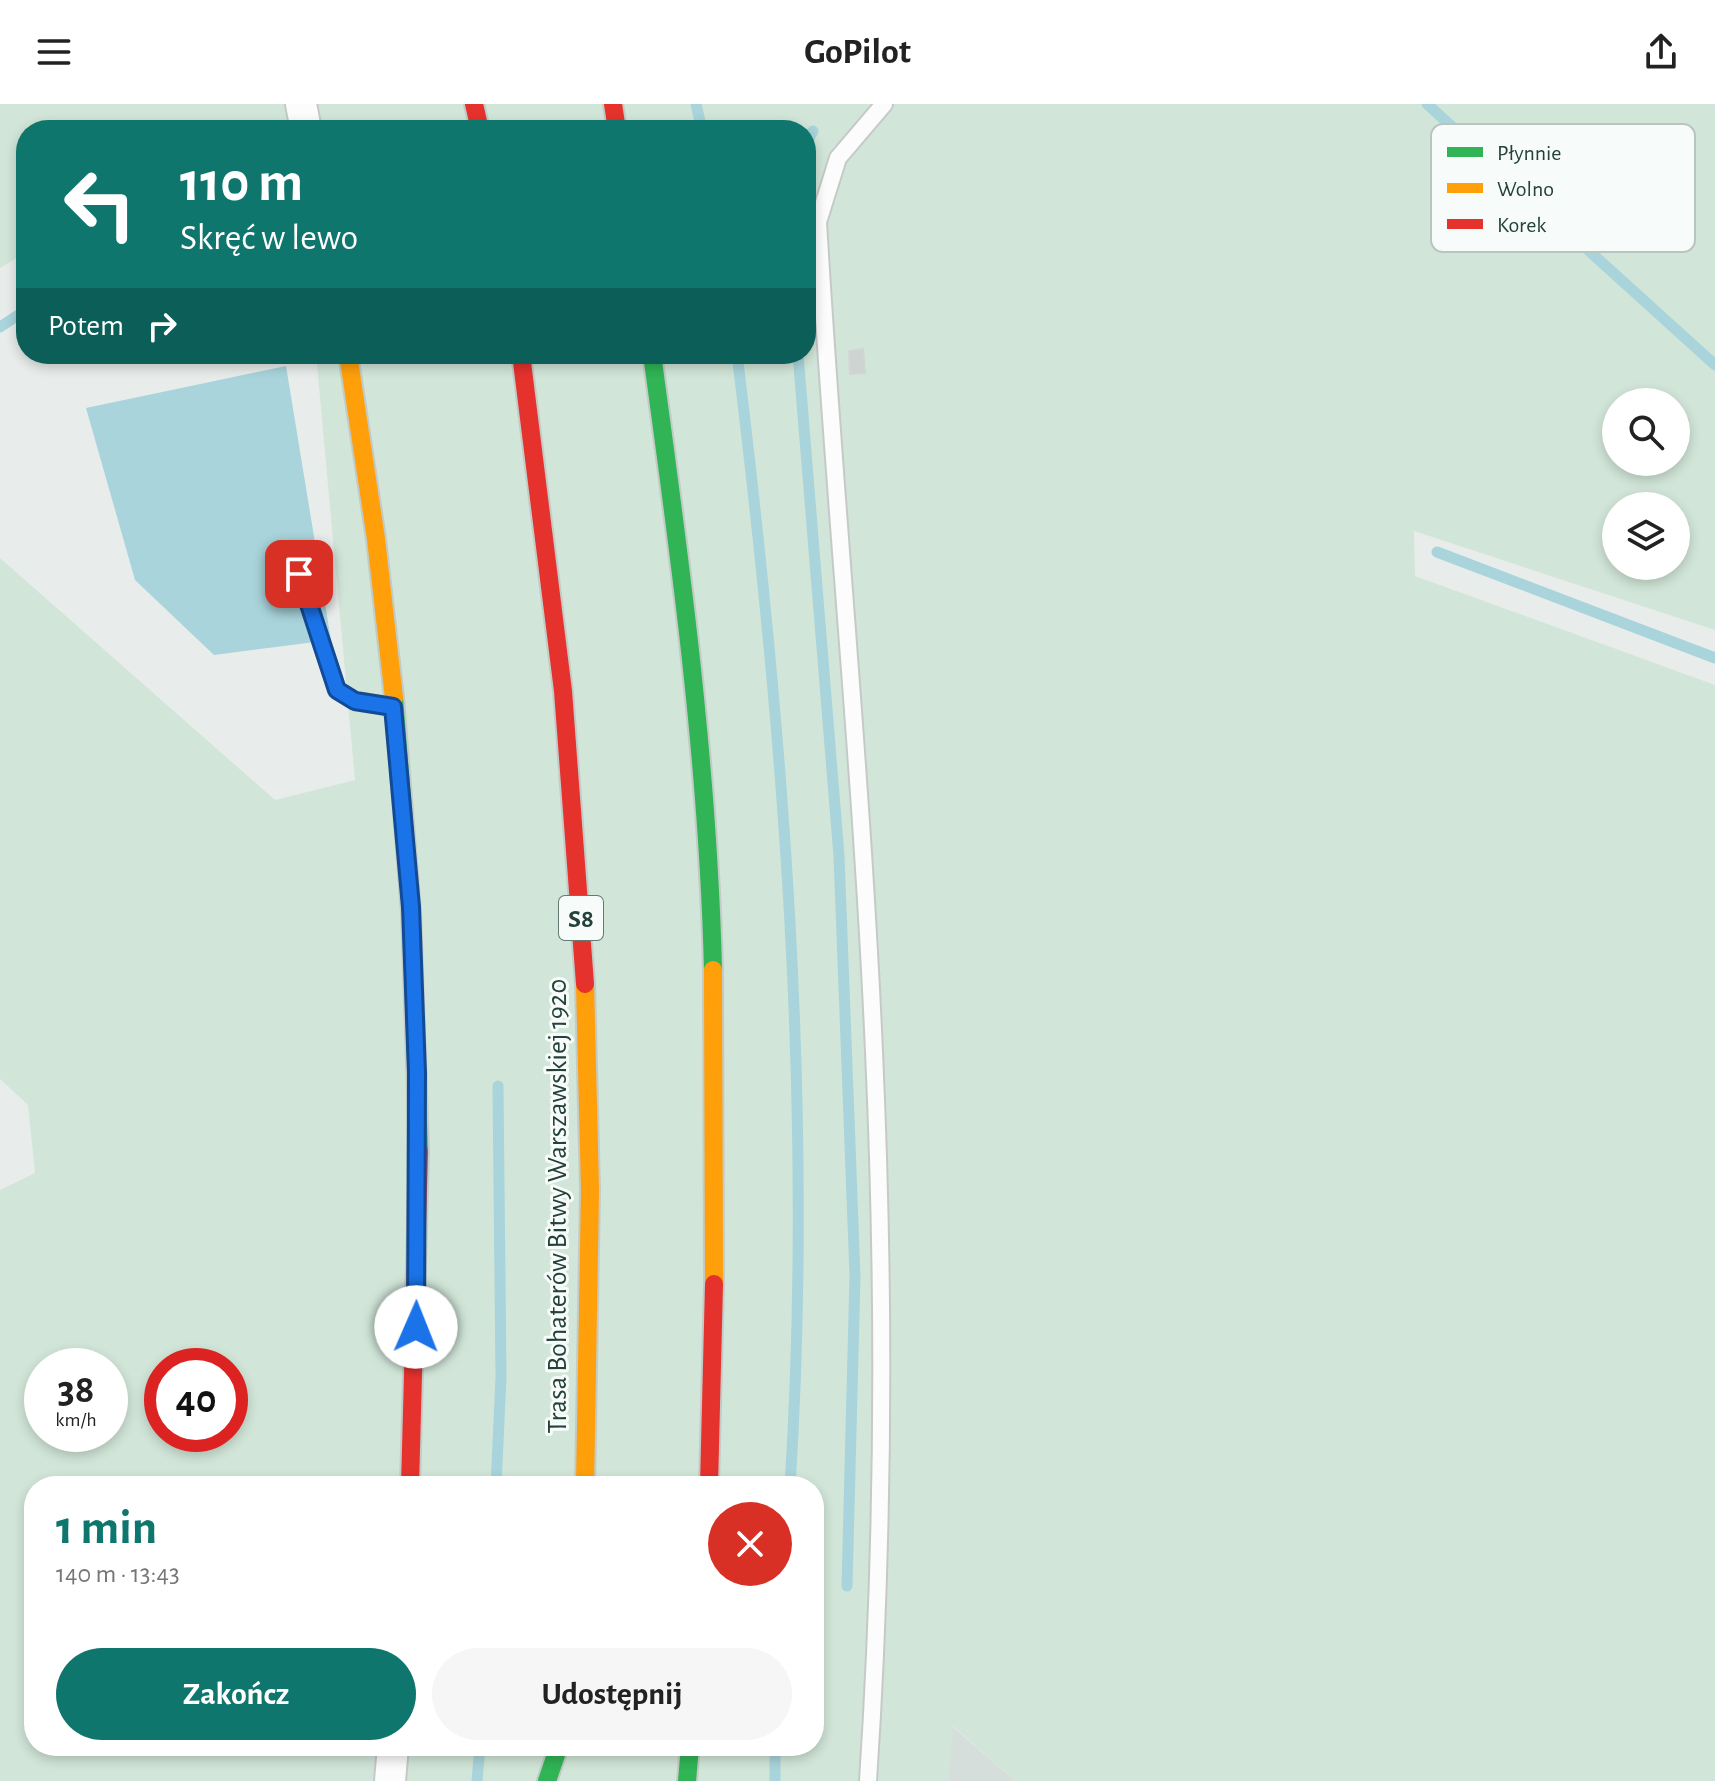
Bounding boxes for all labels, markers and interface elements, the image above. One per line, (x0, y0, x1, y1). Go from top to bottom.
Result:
icon: menu (32, 30, 76, 74)
icon: share (1639, 30, 1683, 74)
text: GoPilot (804, 34, 911, 70)
legend (1431, 124, 1695, 252)
text: Płynnie (1497, 142, 1562, 164)
icon: left (48, 152, 152, 256)
text: 110 m (180, 155, 303, 211)
text: Wolno (1497, 178, 1554, 200)
text: Korek (1497, 214, 1546, 236)
text: Skręć w lewo (180, 220, 358, 256)
icon: right (140, 304, 184, 348)
text: Potem (48, 311, 124, 341)
map controls (1602, 388, 1690, 580)
button: search (1602, 388, 1690, 476)
button: layers (1602, 492, 1690, 580)
pin (265, 540, 333, 608)
icon: arrive (277, 552, 321, 596)
road number: S8 (559, 896, 603, 940)
street label: Trasa Bohaterów Bitwy Warszawskiej 1920 (544, 979, 572, 1433)
position arrow (374, 1285, 458, 1369)
speed limit sign: 40 (144, 1348, 248, 1452)
text: 38 (58, 1370, 94, 1410)
text: km/h (55, 1410, 97, 1430)
button: close (708, 1502, 792, 1586)
text: 1 min (56, 1505, 157, 1553)
text: 140 m · 13:43 (56, 1561, 180, 1587)
button: Zakończ (56, 1648, 416, 1740)
button: Udostępnij (432, 1648, 792, 1740)

